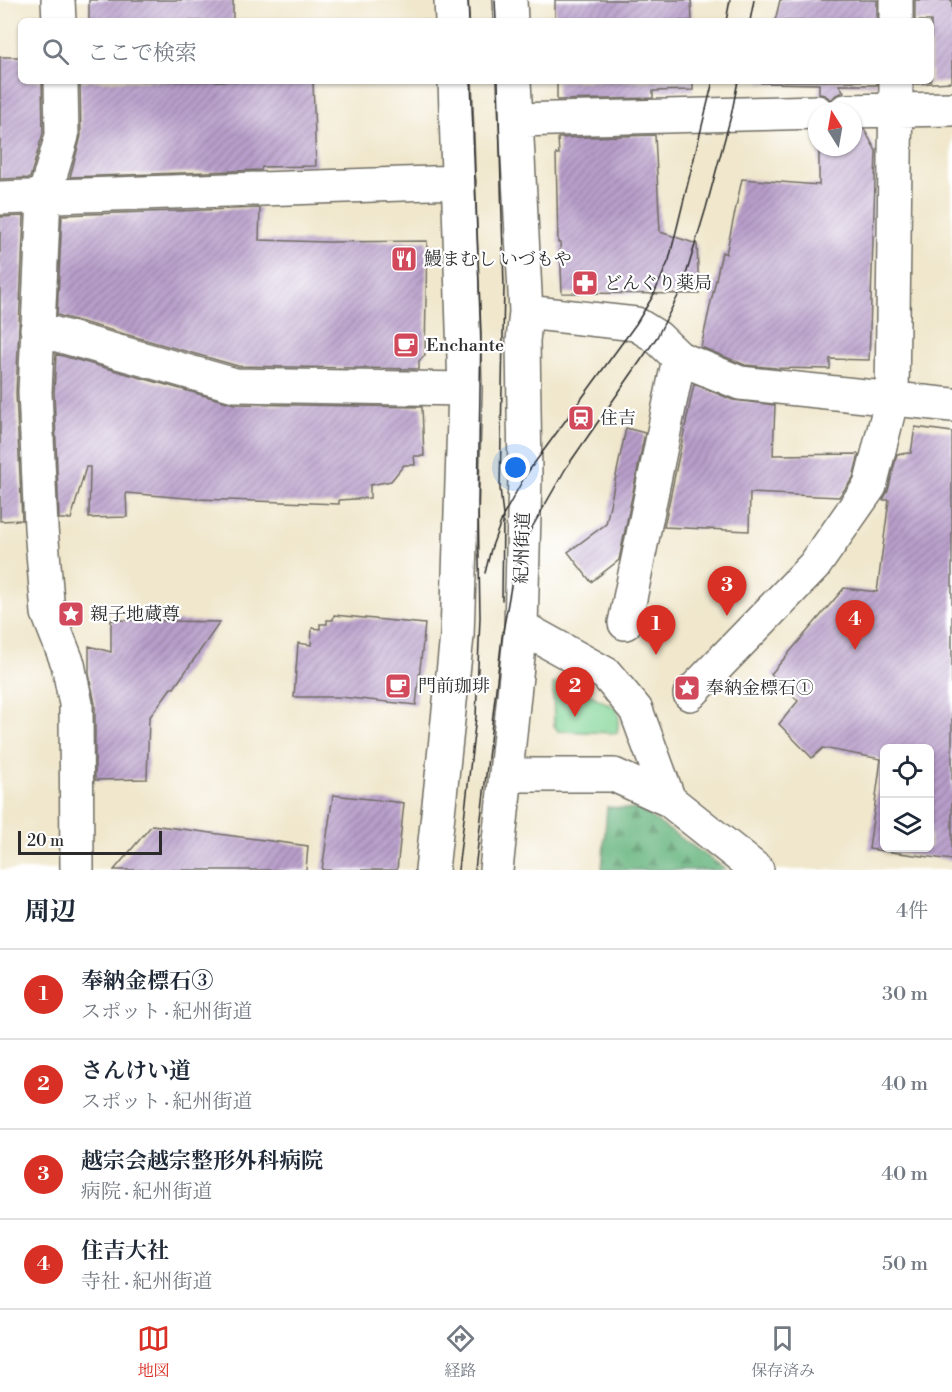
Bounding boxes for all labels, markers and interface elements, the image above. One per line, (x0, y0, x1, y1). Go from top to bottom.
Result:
search box (18, 18, 934, 84)
icon: search (39, 35, 72, 68)
text: ここで検索 (87, 40, 197, 67)
north arrow (808, 102, 862, 156)
restaurant icon: 鰻まむし いづもや (389, 244, 419, 274)
place label: 鰻まむし いづもや (424, 248, 572, 271)
pharmacy icon: どんぐり薬局 (570, 268, 600, 298)
place label: どんぐり薬局 (604, 272, 712, 295)
cafe icon: Enchante (391, 330, 421, 360)
place label: Enchante (426, 334, 504, 357)
station icon: 住吉 (566, 403, 596, 433)
place label: 住吉 (600, 407, 636, 430)
your location (501, 453, 530, 482)
street label: 紀州街道 (510, 512, 535, 584)
pin: 3 (708, 566, 746, 616)
place icon: 親子地蔵尊 (56, 599, 86, 629)
pin: 4 (836, 600, 874, 650)
place label: 親子地蔵尊 (90, 603, 180, 626)
pin: 1 (636, 606, 676, 655)
pin: 2 (556, 668, 594, 717)
cafe icon: 門前珈琲 (383, 671, 413, 701)
place icon: 奉納金標石① (672, 673, 702, 703)
place label: 門前珈琲 (418, 675, 490, 698)
place label: 奉納金標石① (706, 677, 814, 700)
map controls (880, 744, 934, 852)
button: locate (880, 744, 934, 798)
button: layers (880, 798, 934, 852)
scale bar (18, 828, 162, 856)
text: 20 m (27, 831, 64, 851)
text: 周辺 (24, 896, 76, 928)
text: 4件 (896, 899, 928, 924)
text: 奉納金標石③ (81, 968, 213, 995)
text: 1 (39, 982, 48, 1007)
text: 30 m (882, 982, 928, 1007)
text: スポット · 紀州街道 (81, 1000, 253, 1025)
text: さんけい道 (81, 1058, 191, 1085)
text: 2 (37, 1072, 50, 1097)
text: 40 m (881, 1072, 928, 1097)
text: スポット · 紀州街道 (81, 1090, 253, 1115)
text: 越宗会越宗整形外科病院 (81, 1148, 323, 1175)
text: 3 (37, 1162, 50, 1187)
text: 40 m (881, 1162, 928, 1187)
text: 病院 · 紀州街道 (81, 1180, 213, 1205)
text: 住吉大社 (81, 1238, 169, 1265)
text: 4 (37, 1252, 50, 1277)
text: 50 m (882, 1252, 928, 1277)
text: 寺社 · 紀州街道 (81, 1270, 213, 1295)
tab: 地図 (137, 1322, 170, 1381)
tab: 経路 (444, 1322, 477, 1381)
tab: 保存済み (751, 1322, 815, 1381)

